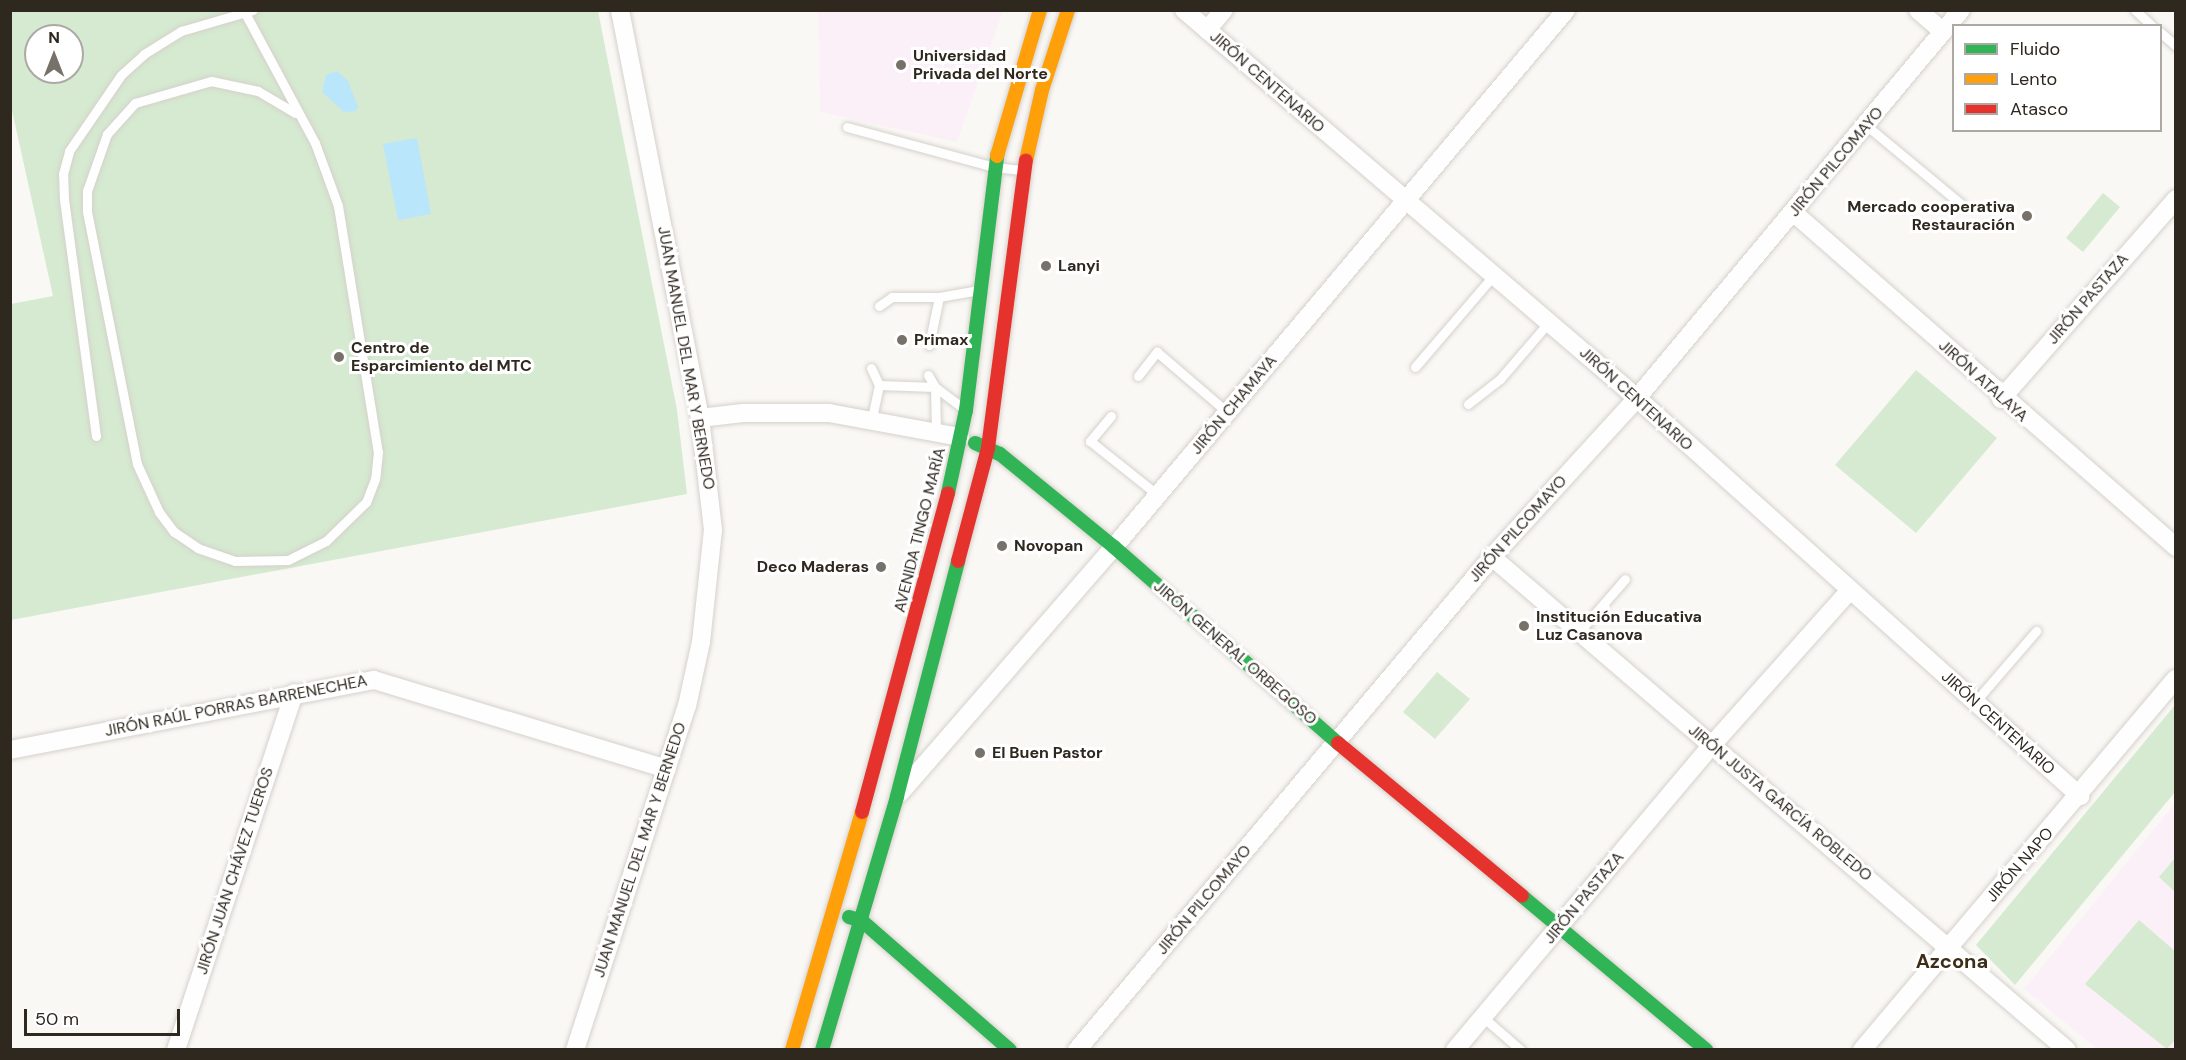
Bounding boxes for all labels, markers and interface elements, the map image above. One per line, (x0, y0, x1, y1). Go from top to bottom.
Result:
north arrow (24, 24, 84, 84)
legend (1952, 24, 2162, 132)
text: N (48, 27, 60, 48)
street label: JIRÓN CENTENARIO (1206, 27, 1328, 137)
text: Fluido (2010, 37, 2060, 61)
place label: Universidad Privada del Norte (913, 46, 1048, 84)
marker: Universidad Privada del Norte (894, 58, 908, 72)
text: Lento (2010, 67, 2057, 91)
text: Atasco (2010, 97, 2068, 121)
street label: JIRÓN PILCOMAYO (1785, 103, 1887, 221)
place label: Mercado cooperativa Restauración (1847, 197, 2015, 235)
marker: Mercado cooperativa Restauración (2020, 209, 2034, 223)
street label: JUAN MANUEL DEL MAR Y BERNEDO (653, 225, 719, 491)
street label: JIRÓN PASTAZA (2043, 250, 2133, 348)
place label: Lanyi (1058, 256, 1100, 276)
marker: Lanyi (1039, 259, 1053, 273)
place label: Primax (914, 330, 968, 350)
marker: Primax (895, 333, 909, 347)
street label: JIRÓN ATALAYA (1934, 336, 2032, 426)
place label: Centro de Esparcimiento del MTC (351, 338, 532, 376)
street label: JIRÓN CENTENARIO (1575, 343, 1697, 455)
marker: Centro de Esparcimiento del MTC (332, 350, 346, 364)
street label: JIRÓN CHAMAYA (1187, 351, 1281, 459)
street label: AVENIDA TINGO MARÍA (890, 446, 950, 614)
street label: JIRÓN PILCOMAYO (1465, 472, 1571, 586)
place label: Novopan (1014, 536, 1083, 556)
marker: Novopan (995, 539, 1009, 553)
place label: Deco Maderas (757, 557, 869, 577)
marker: Deco Maderas (874, 560, 888, 574)
street label: JIRÓN GENERAL ORBEGOSO (1150, 577, 1320, 729)
place label: Institución Educativa Luz Casanova (1536, 607, 1702, 645)
marker: Institución Educativa Luz Casanova (1517, 619, 1531, 633)
street label: JIRÓN CENTENARIO (1937, 667, 2059, 779)
street label: JIRÓN RAÚL PORRAS BARRENECHEA (103, 671, 369, 741)
street label: JUAN MANUEL DEL MAR Y BERNEDO (590, 720, 690, 980)
street label: JIRÓN JUSTA GARCÍA ROBLEDO (1684, 721, 1876, 885)
place label: El Buen Pastor (992, 743, 1103, 763)
marker: El Buen Pastor (973, 746, 987, 760)
street label: JIRÓN JUAN CHÁVEZ TUEROS (192, 765, 278, 977)
street label: JIRÓN NAPO (1982, 824, 2058, 906)
street label: JIRÓN PILCOMAYO (1153, 841, 1255, 959)
street label: JIRÓN PASTAZA (1540, 848, 1628, 948)
district label: Azcona (1916, 949, 1988, 973)
scale bar (27, 997, 183, 1035)
text: 50 m (35, 1007, 79, 1031)

